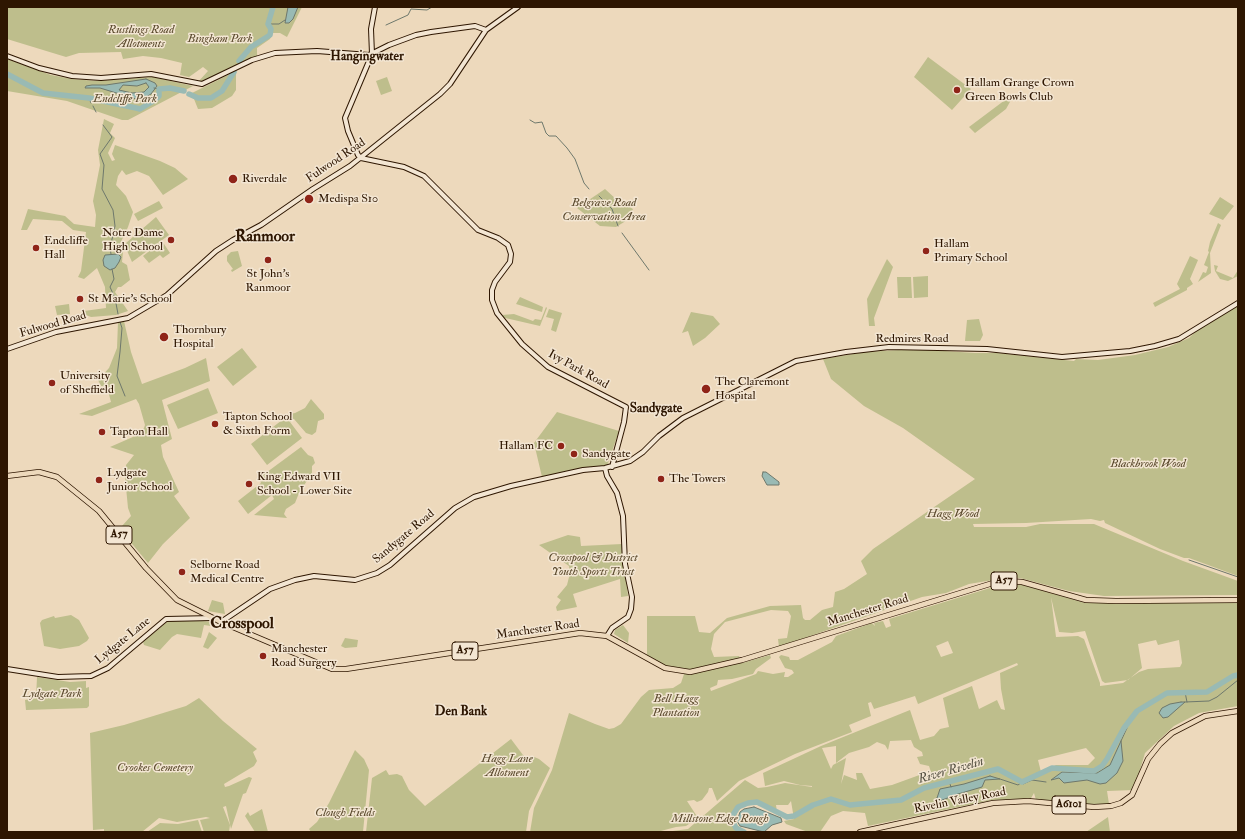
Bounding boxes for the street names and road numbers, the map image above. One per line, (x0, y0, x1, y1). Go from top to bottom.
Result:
street label: Fulwood Road (303, 136, 369, 186)
street label: Fulwood Road (18, 309, 88, 341)
street label: Redmires Road (875, 332, 949, 346)
street label: Ivy Park Road (545, 347, 611, 393)
street label: Sandygate Road (370, 507, 438, 567)
road number: A57 (106, 526, 132, 544)
road number: A57 (991, 572, 1017, 590)
street label: Manchester Road (826, 592, 910, 630)
street label: Lydgate Lane (93, 614, 153, 668)
street label: Manchester Road (495, 617, 581, 643)
road number: A57 (452, 642, 478, 660)
street label: Rivelin Valley Road (913, 785, 1007, 817)
road number: A6101 (1052, 796, 1086, 814)

